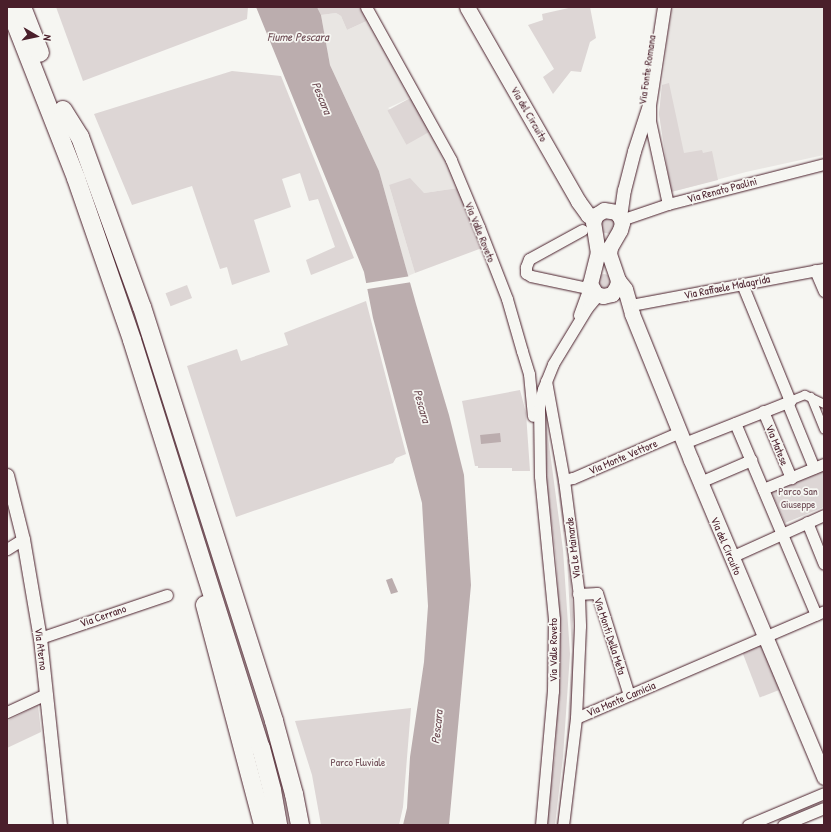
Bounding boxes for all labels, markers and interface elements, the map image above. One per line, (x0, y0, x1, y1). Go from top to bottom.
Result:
north arrow (16, 16, 56, 56)
water label: Fiume Pescara (267, 30, 329, 44)
text: N (40, 34, 55, 42)
street label: Via Fonte Romana (636, 34, 658, 106)
water label: Pescara (309, 80, 335, 116)
street label: Via del Circuito (508, 84, 550, 144)
street label: Via Renato Paolini (686, 174, 758, 206)
street label: Via Valle Roveto (462, 200, 498, 264)
street label: Via Raffaele Malagrida (683, 272, 771, 302)
water label: Pescara (410, 388, 434, 424)
street label: Via Matese (763, 423, 791, 467)
street label: Via Monte Vettore (587, 437, 659, 477)
park label: Parco San Giuseppe (778, 485, 818, 511)
street label: Via del Circuito (708, 515, 744, 577)
street label: Via Le Mainarde (563, 516, 583, 580)
street label: Via Monti Della Meta (591, 596, 629, 676)
street label: Via Cerrano (78, 602, 128, 630)
street label: Via Valle Roveto (546, 618, 560, 682)
street label: Via Aterno (32, 627, 50, 671)
street label: Via Monte Camicia (585, 679, 657, 719)
water label: Pescara (428, 709, 446, 745)
park label: Parco Fluviale (331, 755, 385, 769)

